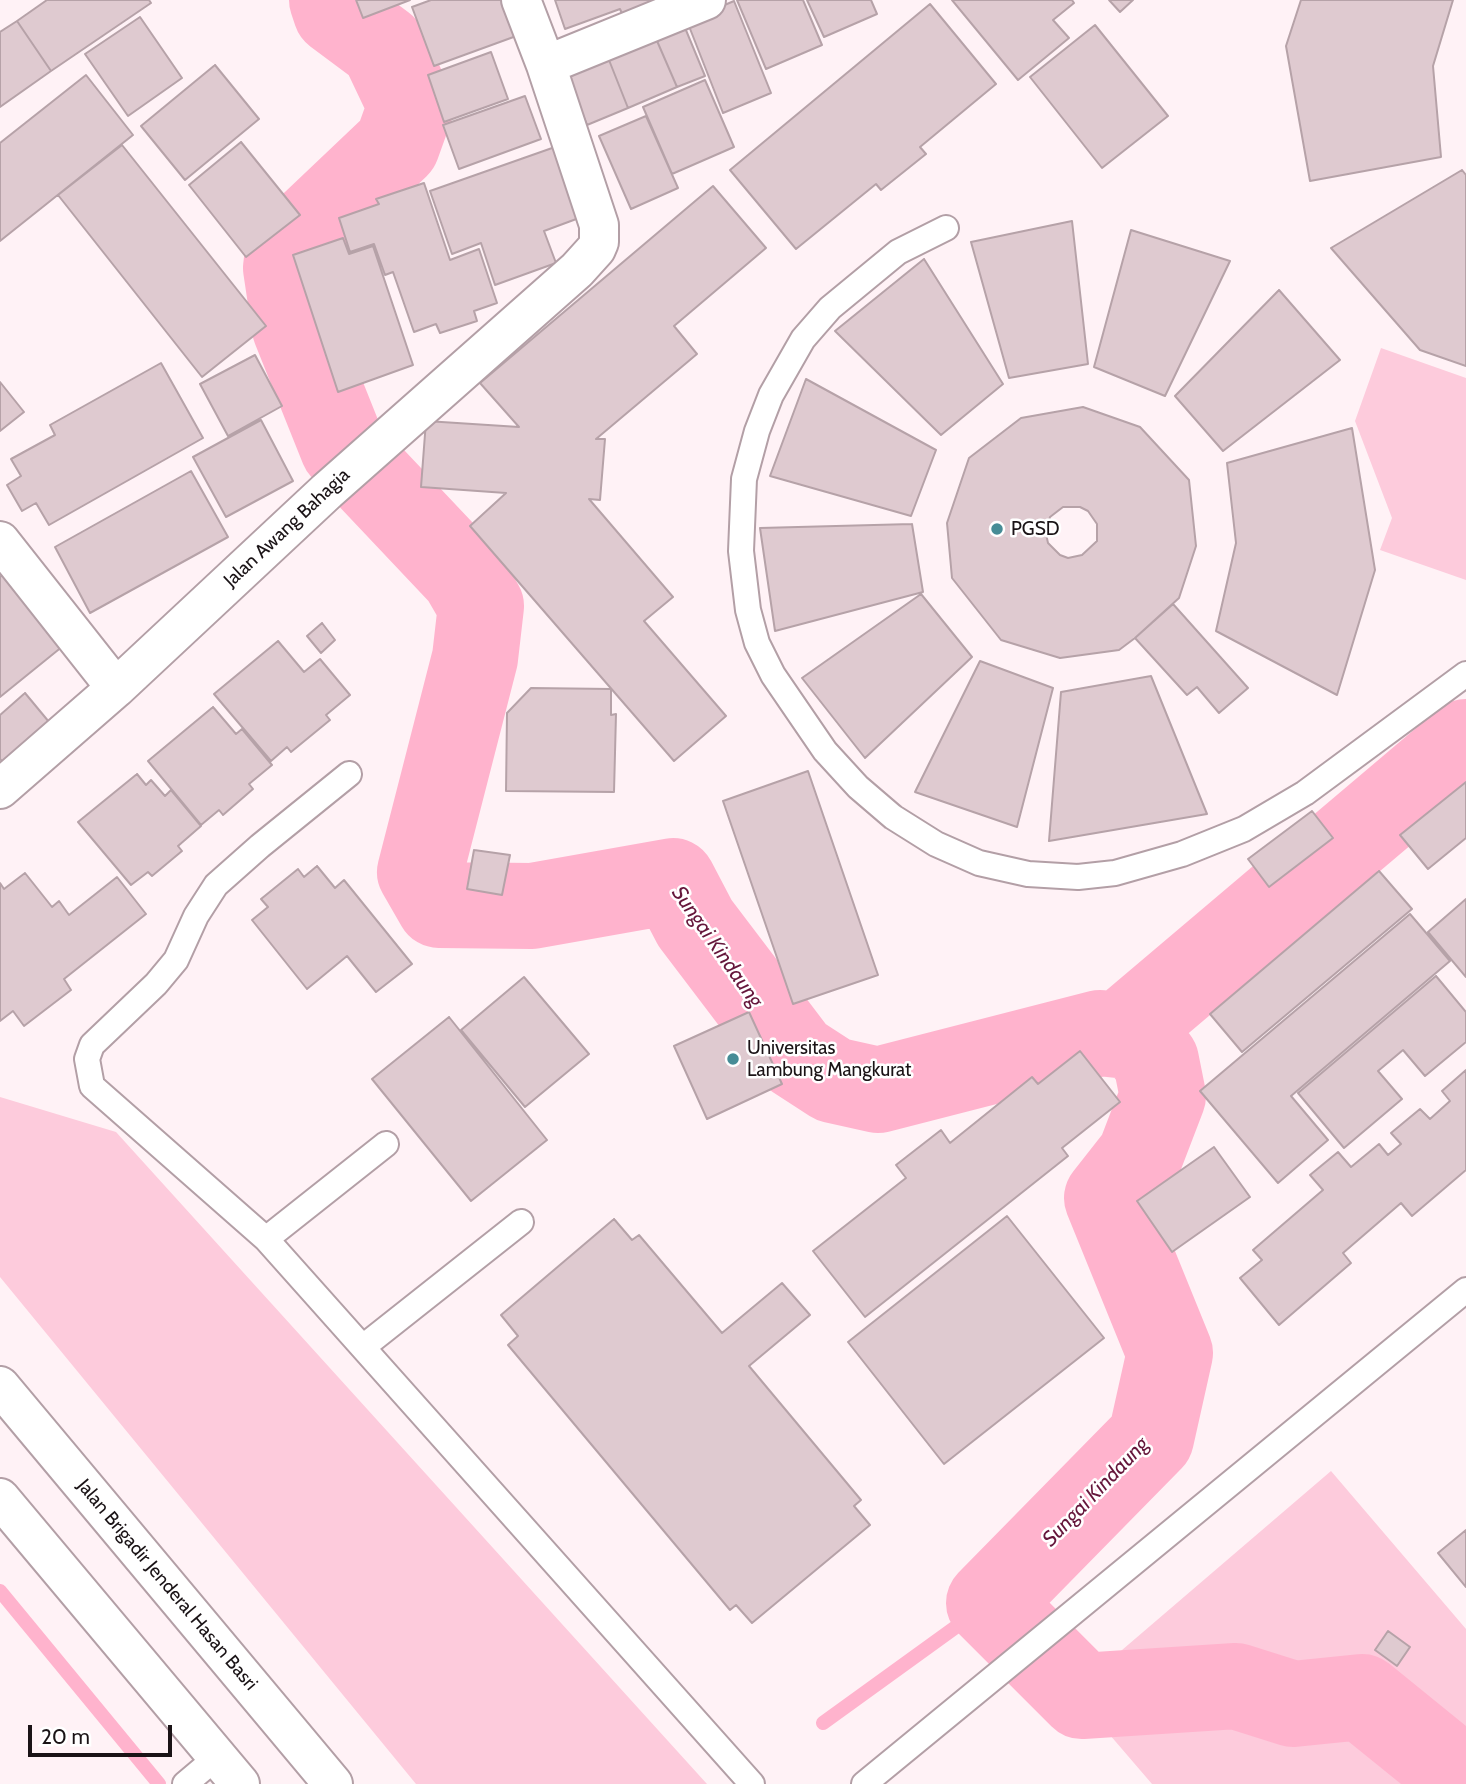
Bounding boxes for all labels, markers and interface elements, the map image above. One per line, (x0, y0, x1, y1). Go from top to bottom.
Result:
street label: Jalan Awang Bahagia (219, 464, 355, 592)
place label: PGSD (1011, 518, 1060, 540)
marker: PGSD (989, 521, 1005, 537)
water label: Sungai Kindaung (666, 882, 768, 1012)
place label: Universitas Lambung Mangkurat (747, 1037, 911, 1081)
marker: Universitas Lambung Mangkurat (725, 1051, 741, 1067)
water label: Sungai Kindaung (1038, 1432, 1154, 1552)
street label: Jalan Brigadir Jenderal Hasan Basri (72, 1475, 262, 1695)
scale bar (32, 1710, 175, 1754)
text: 20 m (41, 1724, 90, 1749)

